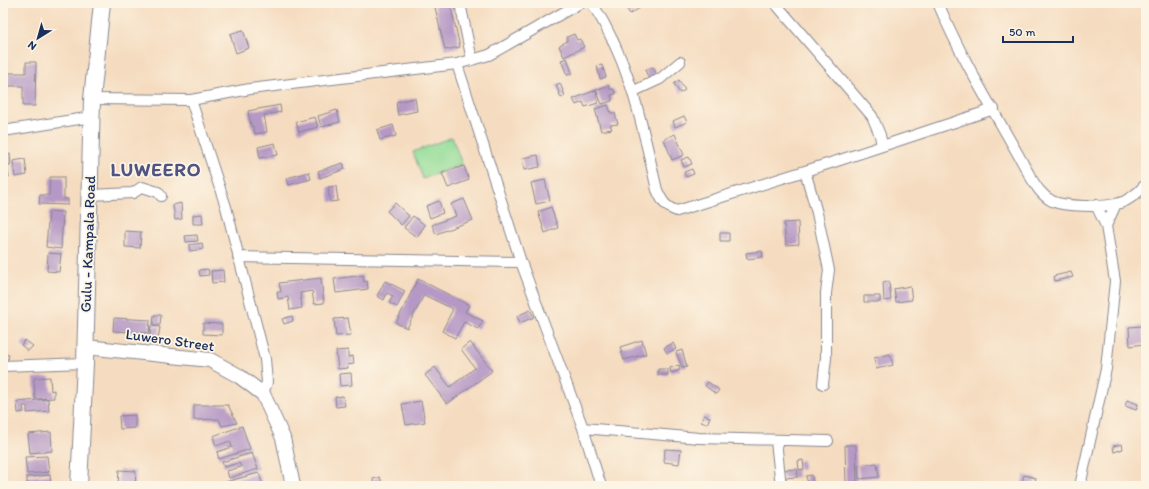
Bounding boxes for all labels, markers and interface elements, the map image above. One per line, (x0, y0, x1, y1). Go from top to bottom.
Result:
north arrow (18, 18, 58, 58)
scale bar (1003, 18, 1073, 44)
text: 50 m (1009, 25, 1035, 39)
text: N (25, 38, 39, 53)
district label: LUWEERO (110, 158, 202, 181)
street label: Gulu - Kampala Road (77, 175, 99, 313)
street label: Luwero Street (124, 325, 216, 355)

